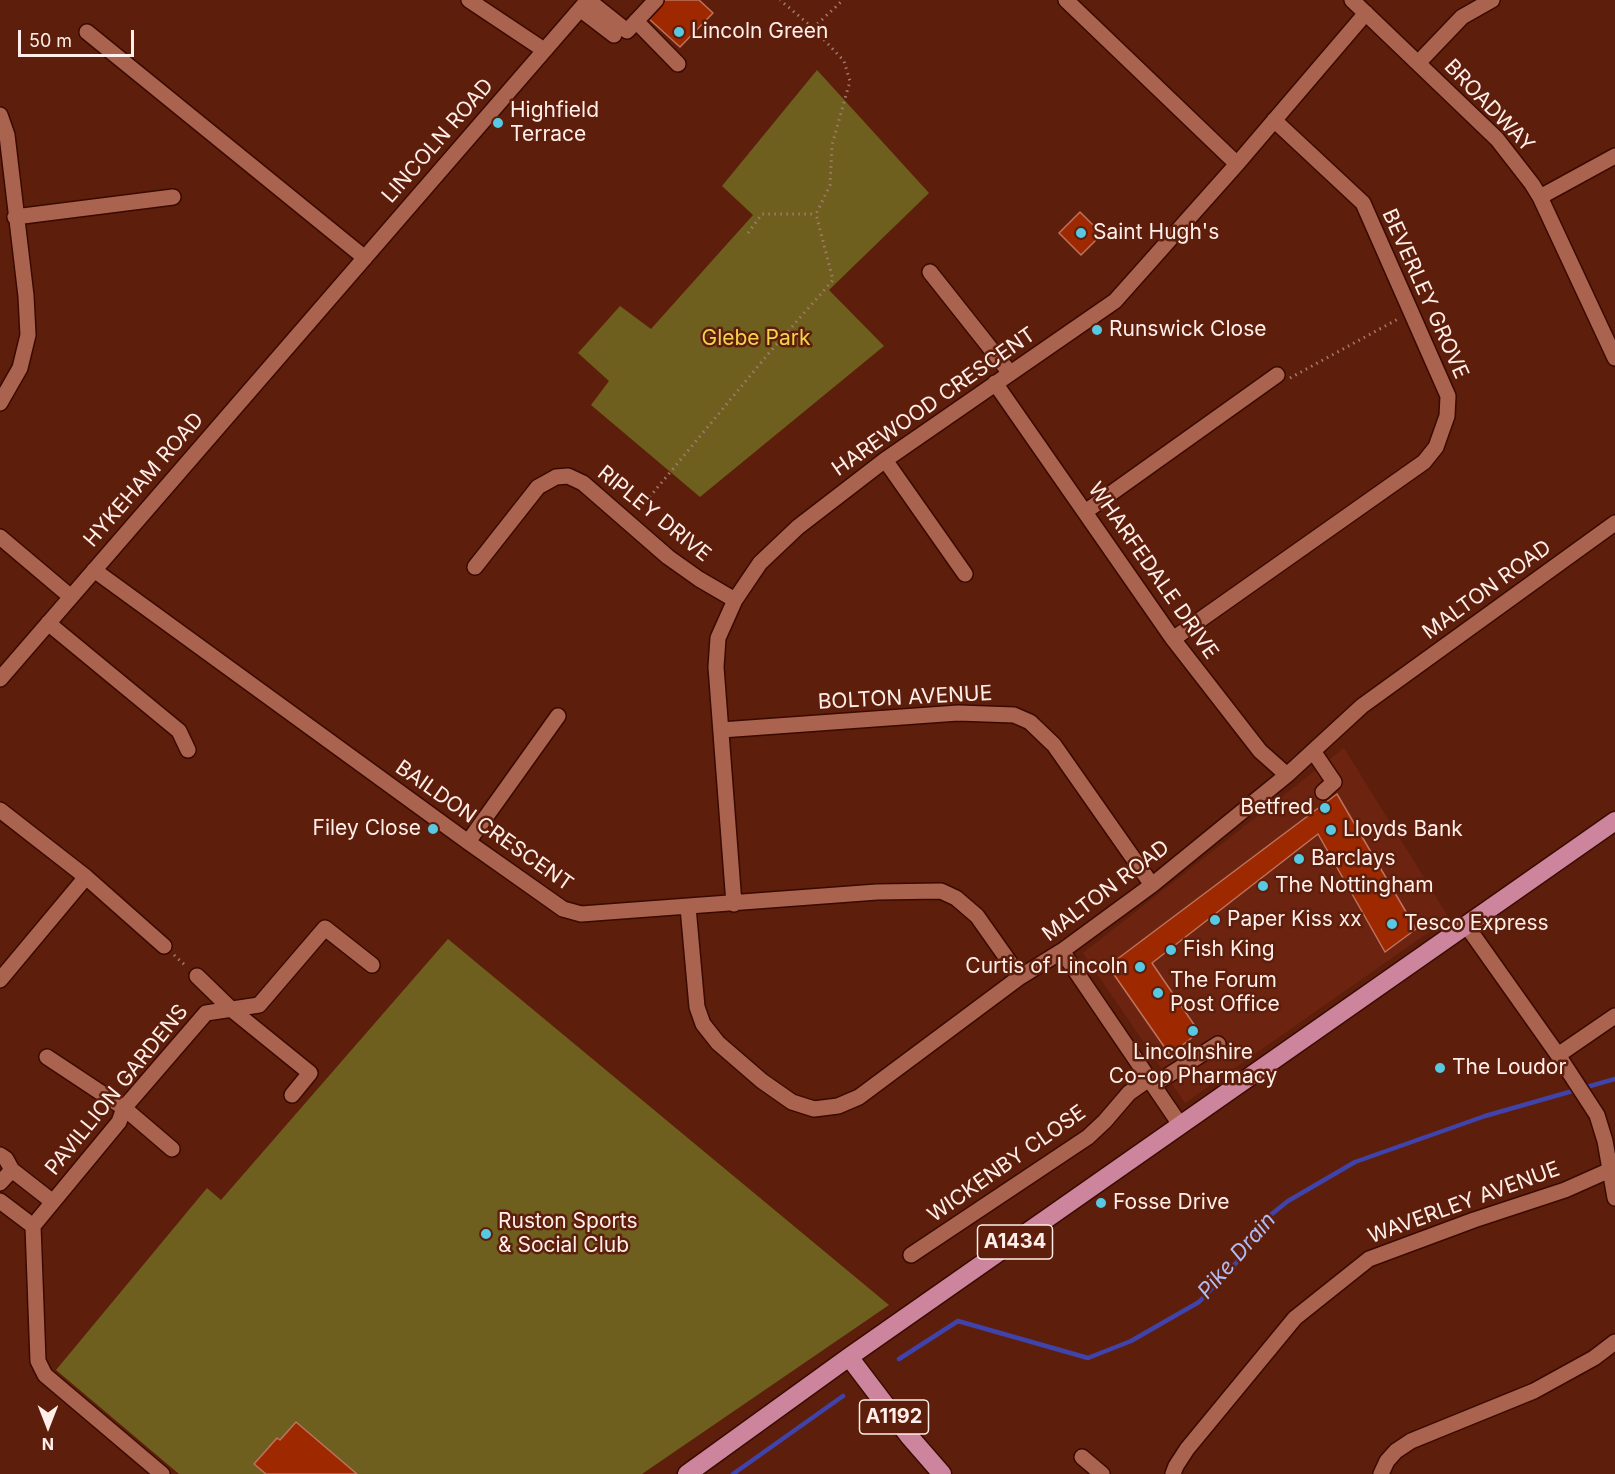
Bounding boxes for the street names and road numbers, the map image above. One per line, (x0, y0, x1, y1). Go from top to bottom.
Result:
street label: BROADWAY (1439, 54, 1539, 158)
street label: LINCOLN ROAD (377, 74, 499, 208)
street label: BEVERLEY GROVE (1376, 205, 1474, 383)
street label: HAREWOOD CRESCENT (827, 322, 1041, 482)
street label: HYKEHAM ROAD (79, 408, 209, 552)
street label: RIPLEY DRIVE (592, 461, 716, 567)
street label: WHARFEDALE DRIVE (1082, 478, 1224, 664)
street label: MALTON ROAD (1418, 535, 1556, 645)
street label: BOLTON AVENUE (817, 681, 993, 715)
street label: BAILDON CRESCENT (390, 755, 578, 897)
street label: MALTON ROAD (1038, 835, 1174, 947)
street label: PAVILLION GARDENS (40, 1000, 194, 1180)
street label: WICKENBY CLOSE (923, 1100, 1091, 1228)
street label: WAVERLEY AVENUE (1365, 1157, 1563, 1249)
road number: A1434 (978, 1225, 1052, 1259)
road number: A1192 (860, 1400, 928, 1434)

